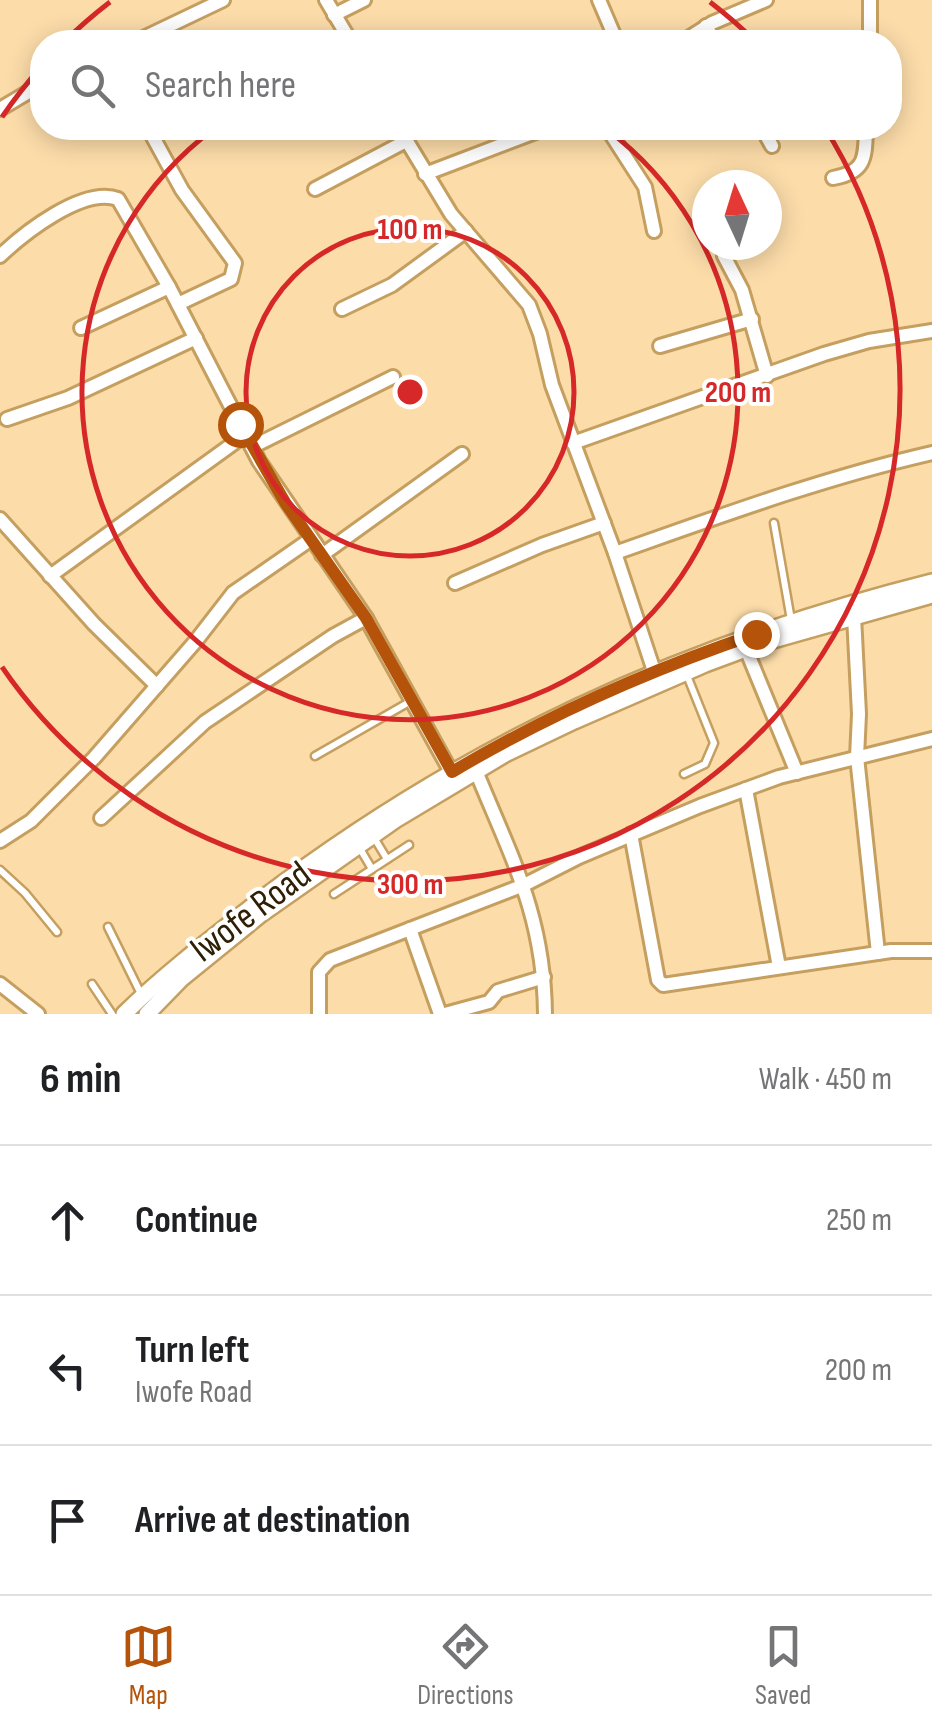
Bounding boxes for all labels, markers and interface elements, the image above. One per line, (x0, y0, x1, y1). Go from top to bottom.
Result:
search box (30, 30, 902, 140)
icon: search (65, 58, 120, 113)
text: Search here (145, 63, 296, 108)
north arrow (692, 170, 782, 260)
text: 100 m (378, 212, 442, 248)
centre of rings (392, 374, 428, 410)
text: 200 m (705, 375, 771, 411)
route start (218, 402, 264, 448)
route end (734, 612, 780, 658)
street label: Iwofe Road (182, 852, 320, 972)
text: 300 m (377, 867, 443, 903)
text: 6 min (40, 1054, 121, 1105)
text: Walk · 450 m (759, 1060, 892, 1099)
icon: ahead (40, 1193, 95, 1248)
text: Continue (135, 1198, 258, 1243)
text: 250 m (826, 1201, 892, 1240)
text: Turn left (135, 1328, 249, 1373)
icon: left (40, 1343, 95, 1398)
text: 200 m (825, 1351, 892, 1390)
text: Iwofe Road (135, 1373, 252, 1412)
icon: arrive (40, 1493, 95, 1548)
text: Arrive at destination (135, 1498, 410, 1543)
tab: Map (121, 1619, 176, 1712)
tab: Directions (417, 1619, 514, 1712)
tab: Saved (755, 1619, 811, 1712)

